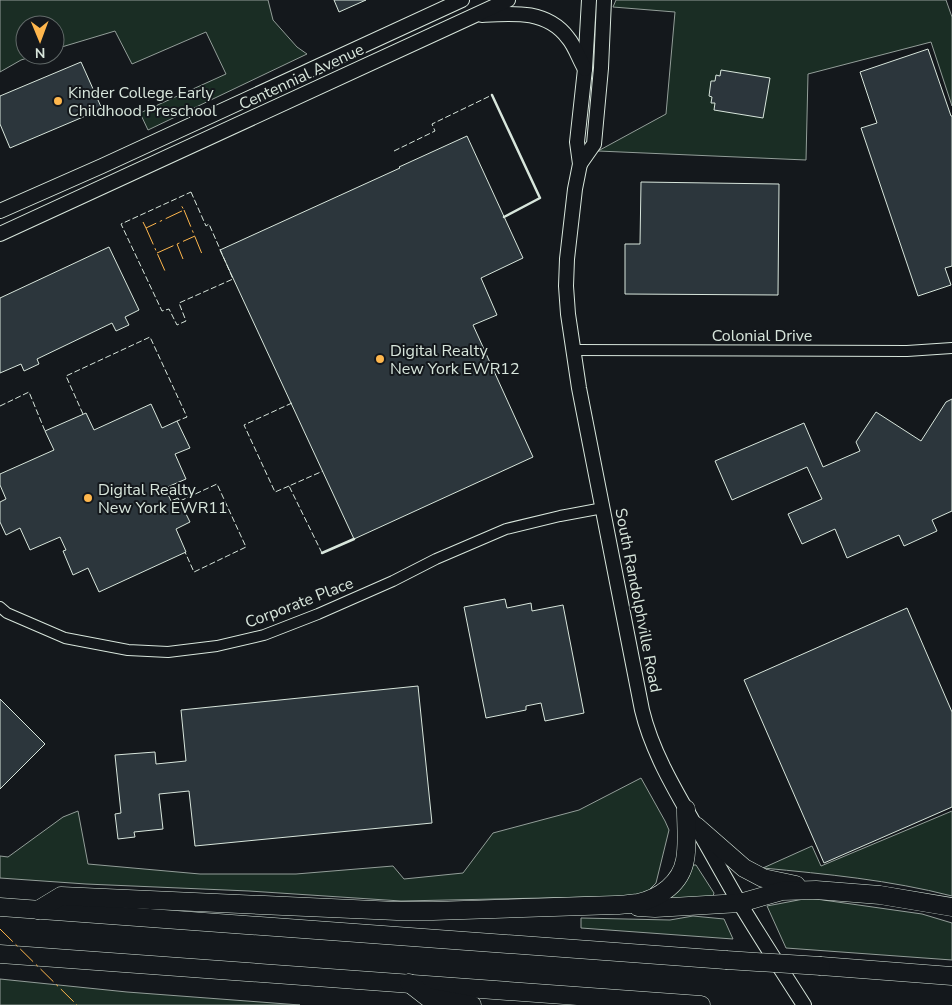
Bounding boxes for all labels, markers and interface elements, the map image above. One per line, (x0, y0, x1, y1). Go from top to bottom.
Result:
north arrow (15, 15, 65, 65)
street label: Centennial Avenue (235, 38, 367, 116)
text: N (35, 43, 46, 62)
place label: Kinder College Early Childhood Preschool (68, 82, 217, 122)
marker: Kinder College Early Childhood Preschool (52, 95, 64, 107)
street label: Colonial Drive (712, 325, 812, 347)
place label: Digital Realty New York EWR12 (390, 340, 520, 380)
marker: Digital Realty New York EWR12 (374, 353, 386, 365)
place label: Digital Realty New York EWR11 (98, 479, 228, 519)
marker: Digital Realty New York EWR11 (82, 492, 94, 504)
street label: South Randolphville Road (609, 506, 667, 694)
street label: Corporate Place (242, 572, 357, 634)

